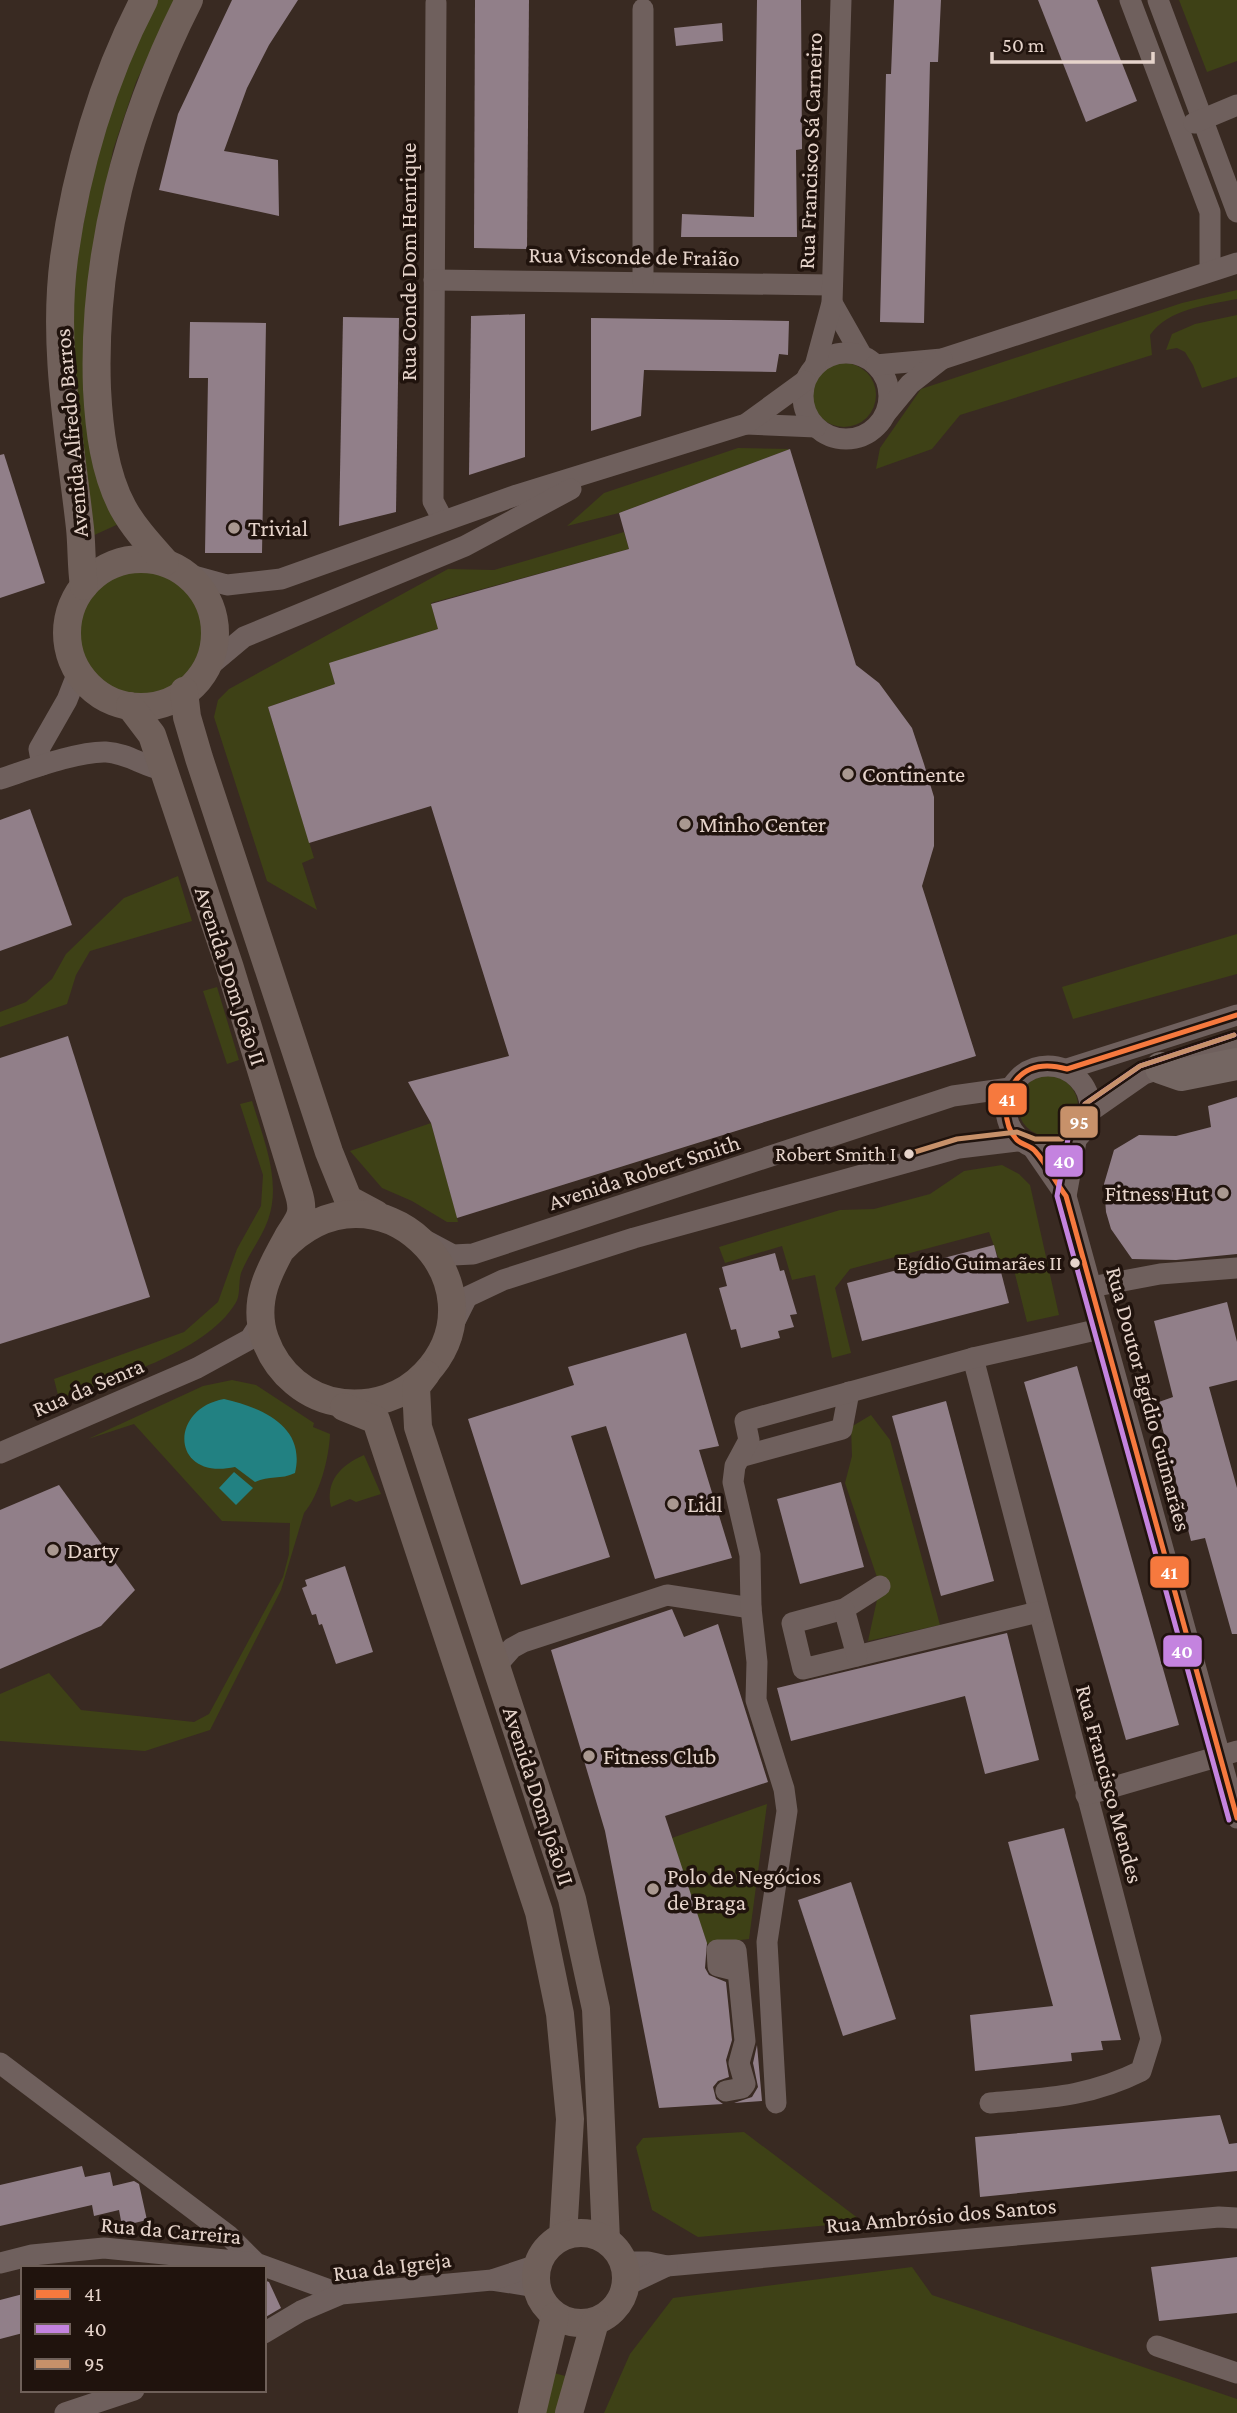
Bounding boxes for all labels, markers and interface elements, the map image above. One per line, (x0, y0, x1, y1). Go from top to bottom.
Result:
scale bar (992, 21, 1153, 65)
street label: Rua Francisco Sá Carneiro (793, 32, 827, 270)
text: 50 m (1002, 33, 1045, 57)
street label: Rua Conde Dom Henrique (395, 143, 421, 381)
street label: Rua Visconde de Fraião (528, 241, 740, 271)
street label: Avenida Alfredo Barros (49, 327, 93, 539)
place label: Trivial (248, 515, 308, 541)
marker: Trivial (226, 520, 242, 536)
place label: Continente (862, 761, 965, 787)
marker: Continente (840, 766, 856, 782)
place label: Minho Center (699, 811, 826, 837)
marker: Minho Center (677, 816, 693, 832)
street label: Avenida Dom João II (190, 883, 272, 1069)
line badge: 41 (987, 1082, 1028, 1116)
text: 41 (998, 1089, 1016, 1110)
line badge: 95 (1059, 1105, 1099, 1139)
text: 95 (1069, 1112, 1089, 1133)
street label: Avenida Robert Smith (545, 1129, 743, 1215)
place label: Robert Smith I (775, 1142, 896, 1166)
line badge: 40 (1044, 1144, 1084, 1178)
marker: Robert Smith I (902, 1147, 916, 1161)
text: 40 (1053, 1151, 1075, 1172)
place label: Fitness Hut (1104, 1180, 1209, 1206)
marker: Fitness Hut (1215, 1185, 1231, 1201)
place label: Egídio Guimarães II (897, 1251, 1062, 1275)
marker: Egídio Guimarães II (1068, 1256, 1082, 1270)
street label: Rua Doutor Egídio Guimarães (1101, 1264, 1197, 1534)
street label: Rua da Senra (28, 1352, 148, 1422)
place label: Lidl (687, 1491, 723, 1517)
marker: Lidl (665, 1496, 681, 1512)
place label: Darty (67, 1537, 120, 1563)
marker: Darty (45, 1542, 61, 1558)
line badge: 41 (1149, 1555, 1190, 1589)
text: 41 (1160, 1562, 1178, 1583)
line badge: 40 (1162, 1634, 1203, 1668)
text: 40 (1171, 1641, 1193, 1662)
street label: Rua Francisco Mendes (1071, 1682, 1149, 1886)
street label: Avenida Dom João II (498, 1703, 580, 1889)
place label: Fitness Club (603, 1743, 716, 1769)
marker: Fitness Club (581, 1748, 597, 1764)
place label: Polo de Negócios de Braga (667, 1863, 821, 1915)
marker: Polo de Negócios de Braga (645, 1881, 661, 1897)
street label: Rua Ambrósio dos Santos (825, 2192, 1057, 2238)
street label: Rua da Carreira (100, 2211, 243, 2249)
street label: Rua da Igreja (331, 2246, 453, 2286)
legend (21, 2266, 266, 2392)
text: 41 (84, 2282, 102, 2306)
text: 40 (84, 2317, 107, 2341)
text: 95 (84, 2352, 104, 2376)

